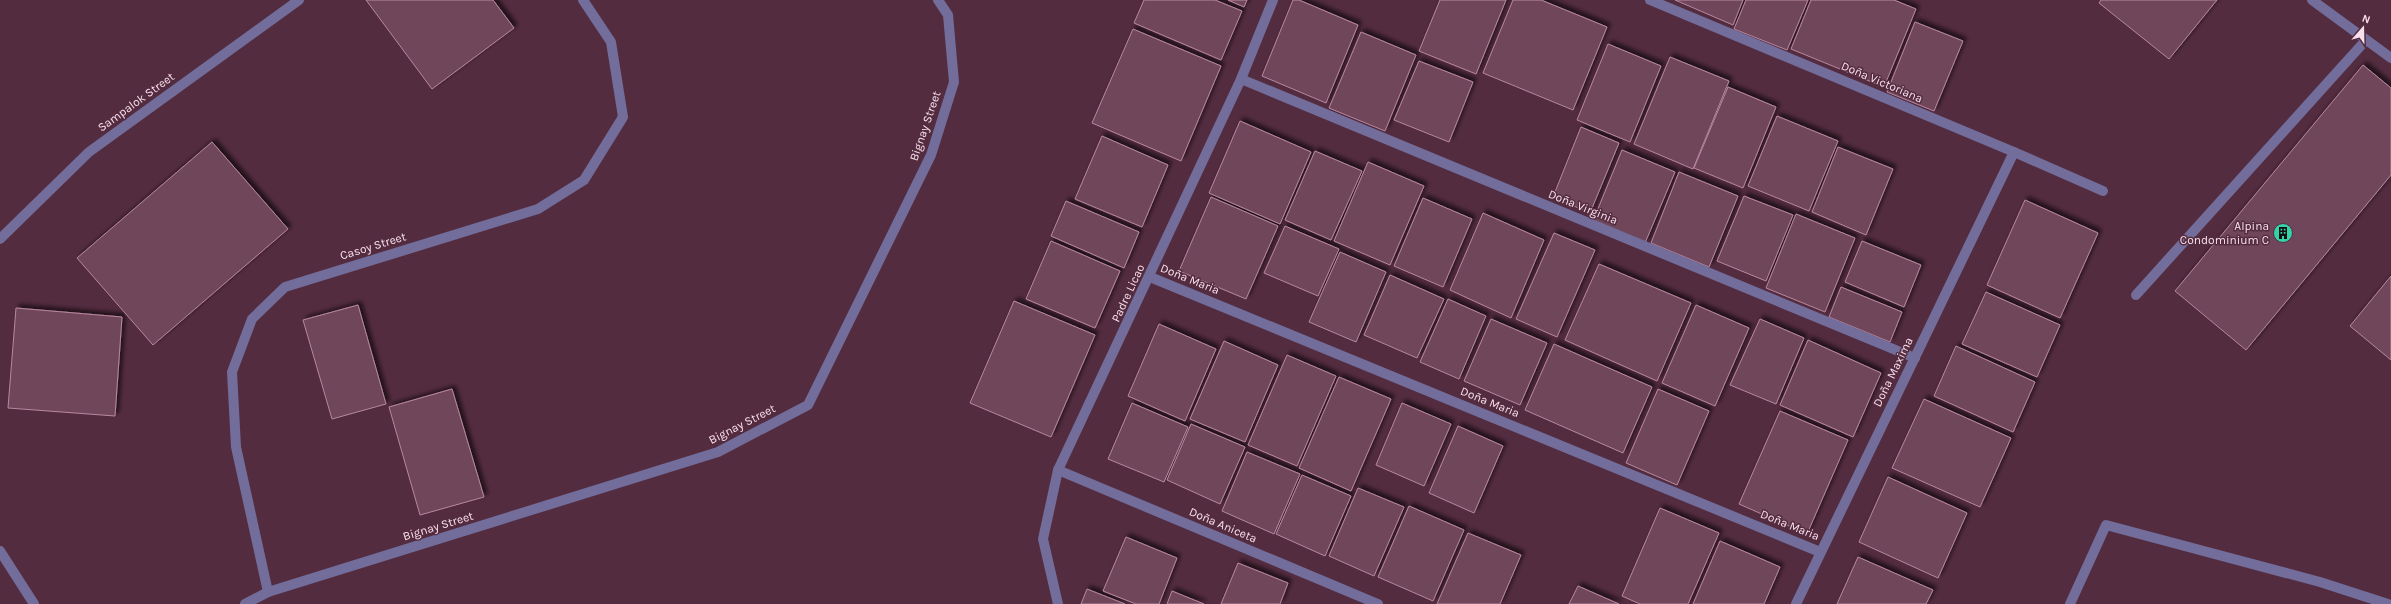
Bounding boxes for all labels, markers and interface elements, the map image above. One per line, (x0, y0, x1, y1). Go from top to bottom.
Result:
north arrow (2343, 8, 2383, 48)
text: N (2360, 12, 2372, 27)
street label: Doña Victoriana (1839, 59, 1925, 105)
street label: Sampalok Street (95, 69, 177, 134)
street label: Bignay Street (906, 89, 944, 163)
street label: Doña Virginia (1546, 187, 1620, 227)
place label: Alpina Condominium C (2180, 219, 2269, 247)
building icon: Alpina Condominium C (2272, 222, 2294, 244)
street label: Casoy Street (338, 229, 408, 263)
street label: Doña Maria (1158, 261, 1222, 297)
street label: Padre Licao (1108, 262, 1148, 324)
street label: Doña Maxima (1870, 335, 1916, 409)
street label: Doña Maria (1458, 384, 1522, 420)
street label: Bignay Street (706, 401, 778, 447)
street label: Doña Aniceta (1187, 504, 1259, 546)
street label: Doña Maria (1758, 507, 1822, 543)
street label: Bignay Street (401, 508, 475, 543)

